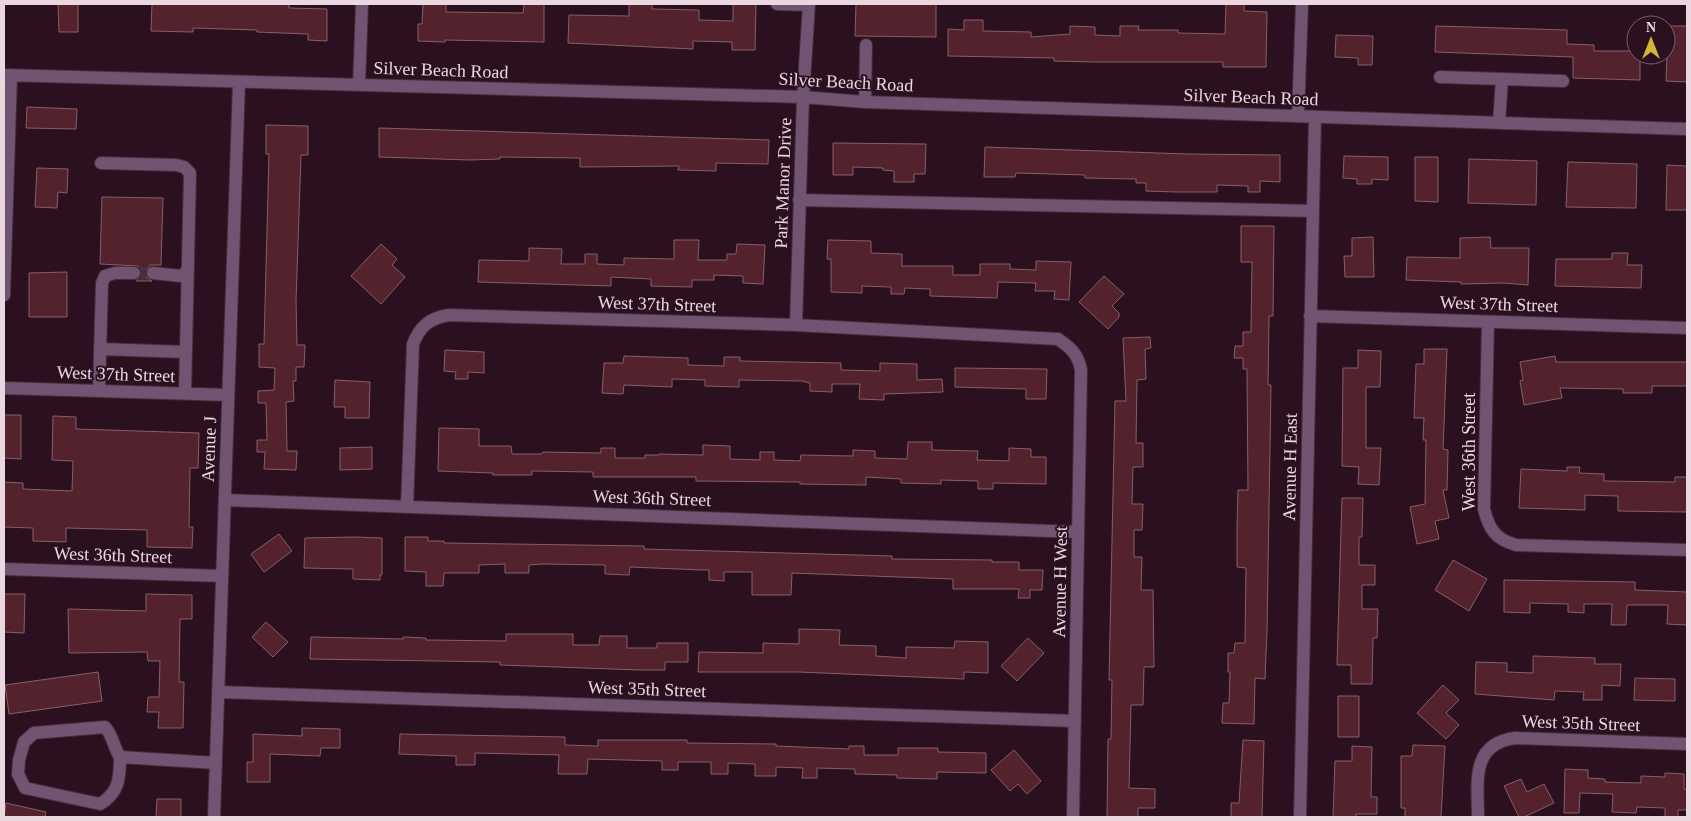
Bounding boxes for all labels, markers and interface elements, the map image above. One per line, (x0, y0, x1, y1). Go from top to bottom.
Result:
north arrow (1626, 15, 1676, 65)
text: N (1646, 20, 1656, 35)
street label: Silver Beach Road (373, 58, 509, 82)
street label: Silver Beach Road (778, 68, 914, 96)
street label: Silver Beach Road (1183, 85, 1319, 109)
street label: Park Manor Drive (771, 117, 795, 249)
street label: West 37th Street (597, 292, 717, 316)
street label: West 37th Street (1439, 292, 1559, 316)
street label: West 37th Street (56, 362, 176, 386)
street label: West 36th Street (1459, 393, 1479, 511)
street label: Avenue H East (1279, 413, 1301, 521)
street label: Avenue J (198, 416, 220, 482)
street label: West 36th Street (592, 486, 712, 510)
street label: Avenue H West (1049, 526, 1071, 638)
street label: West 36th Street (53, 543, 173, 567)
street label: West 35th Street (587, 677, 707, 701)
street label: West 35th Street (1521, 711, 1641, 735)

